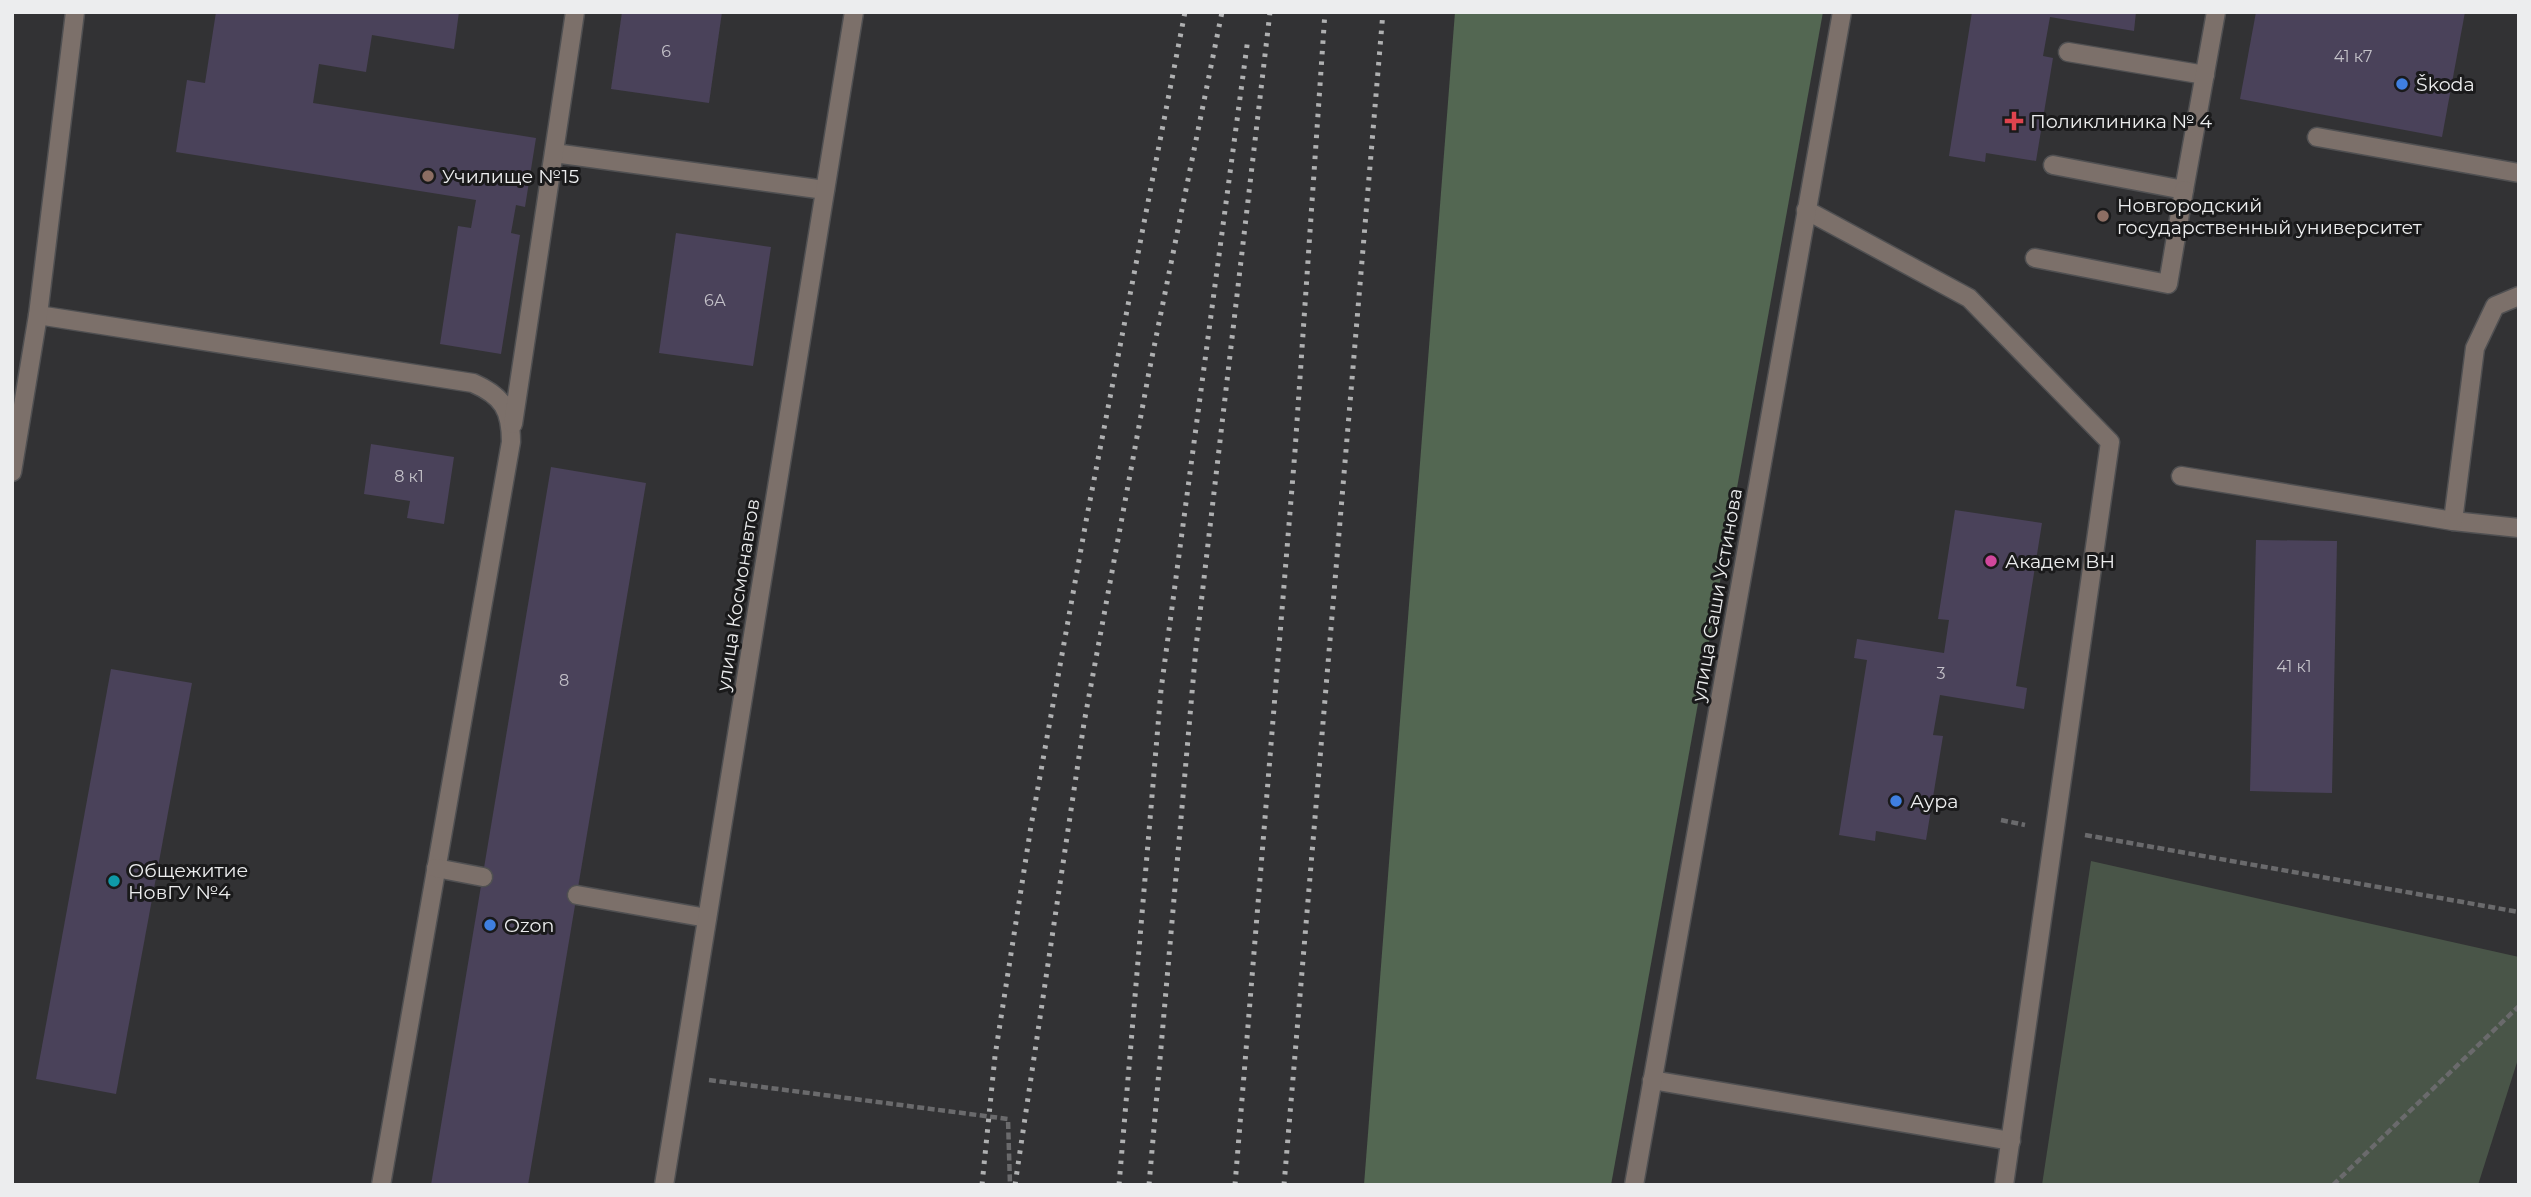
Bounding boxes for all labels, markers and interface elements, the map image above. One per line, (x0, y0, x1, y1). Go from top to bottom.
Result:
house number: 6 (661, 42, 671, 61)
house number: 41 к7 (2334, 47, 2372, 66)
place label: Škoda (2416, 73, 2475, 96)
marker: Škoda (2394, 76, 2410, 92)
place label: Поликлиника № 4 (2030, 110, 2212, 133)
marker: Поликлиника № 4 (2004, 111, 2024, 131)
place label: Училище №15 (442, 165, 579, 188)
marker: Училище №15 (420, 168, 436, 184)
place label: Новгородский государственный университет (2117, 194, 2422, 239)
marker: Новгородский государственный университет (2095, 208, 2111, 224)
house number: 6А (704, 291, 726, 310)
house number: 8 к1 (394, 467, 424, 486)
street label: улица Саши Устинова (1687, 486, 1747, 705)
street label: улица Космонавтов (711, 497, 765, 694)
place label: Академ ВН (2005, 550, 2115, 573)
marker: Академ ВН (1983, 553, 1999, 569)
house number: 41 к1 (2276, 657, 2312, 676)
house number: 3 (1936, 664, 1946, 683)
house number: 8 (559, 671, 569, 690)
place label: Аура (1910, 790, 1958, 813)
marker: Аура (1888, 793, 1904, 809)
place label: Общежитие НовГУ №4 (128, 859, 248, 904)
marker: Общежитие НовГУ №4 (106, 873, 122, 889)
place label: Ozon (504, 914, 554, 937)
marker: Ozon (482, 917, 498, 933)

